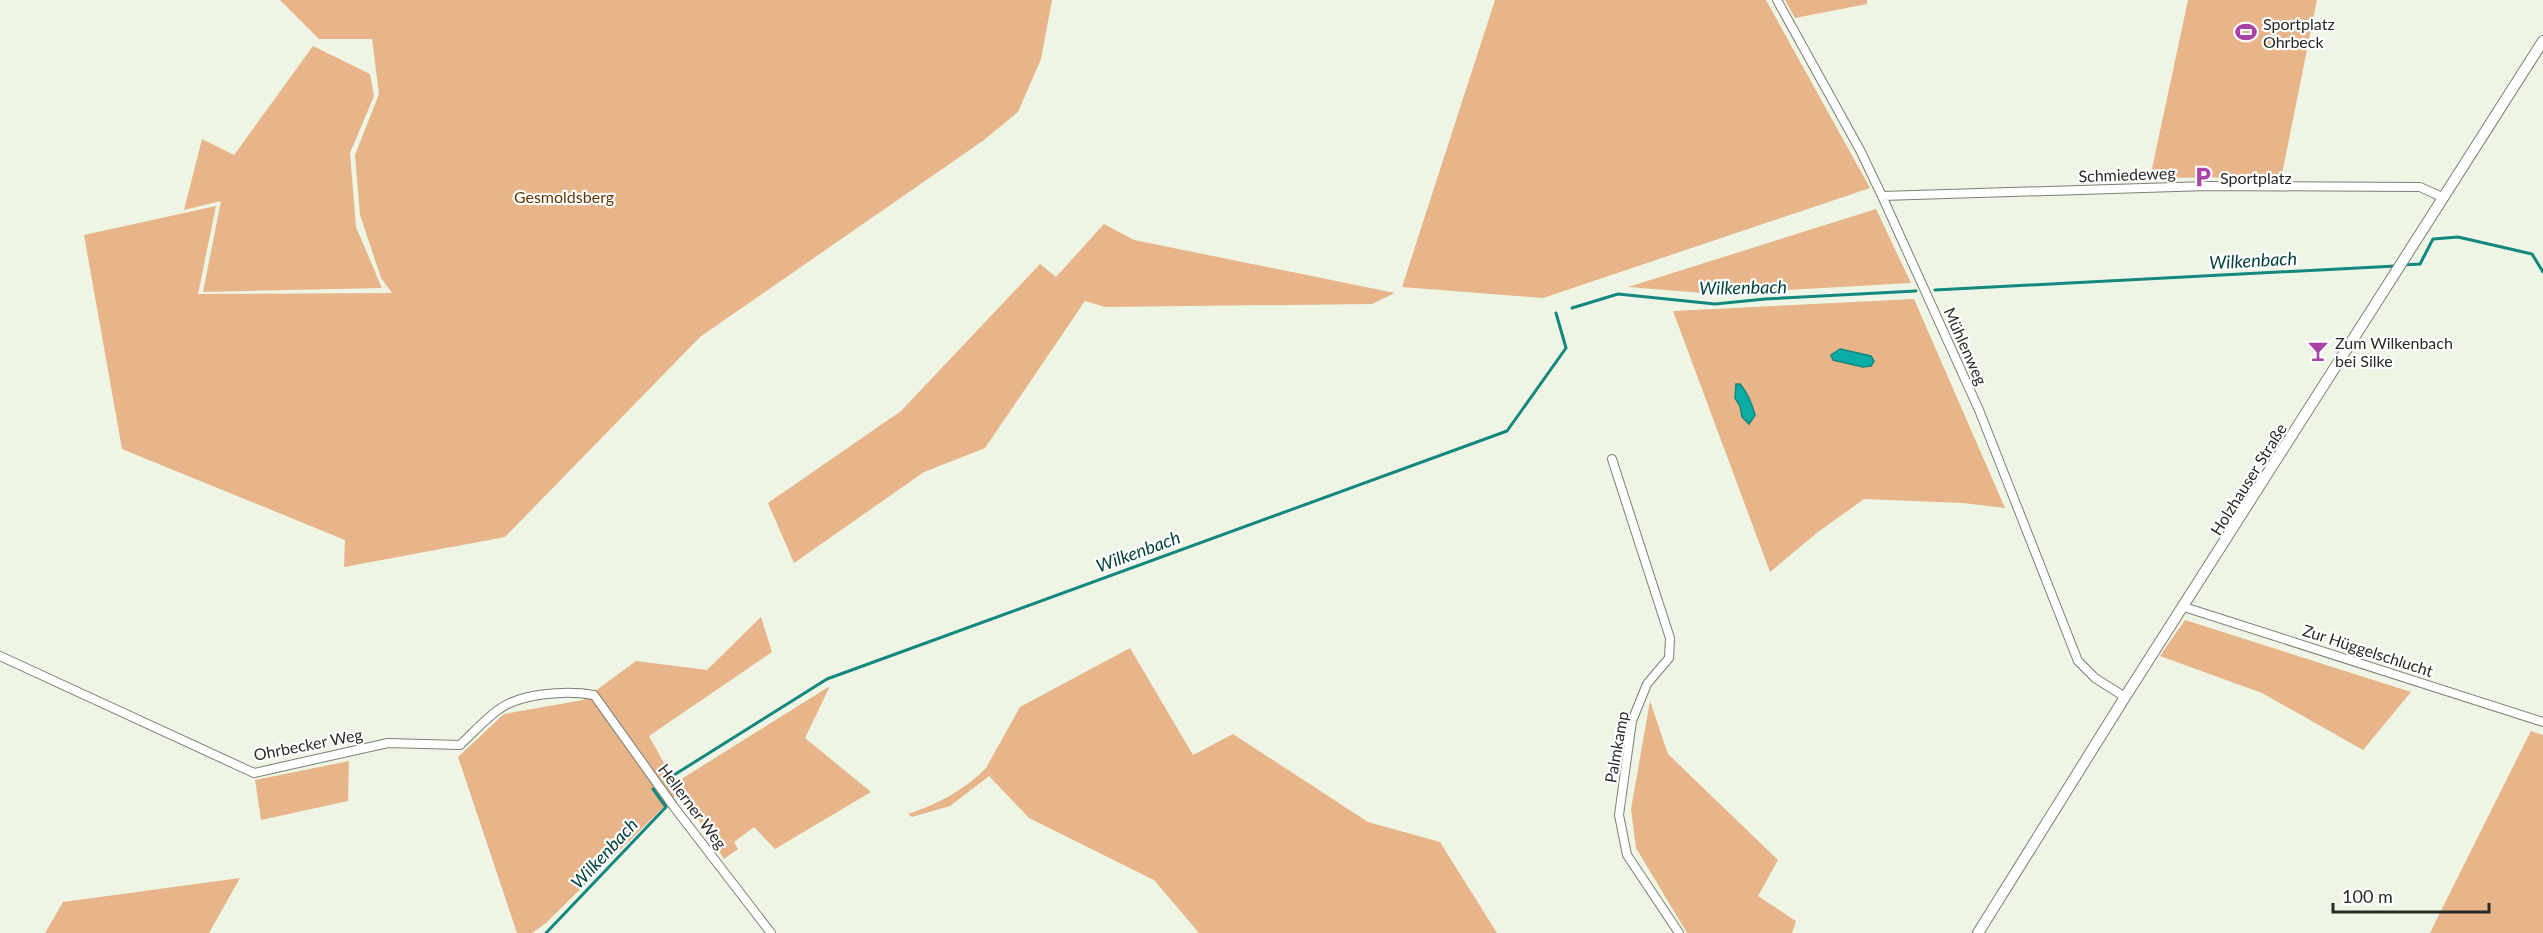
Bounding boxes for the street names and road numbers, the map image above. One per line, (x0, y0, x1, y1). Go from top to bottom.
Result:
street label: Schmiedeweg (2078, 163, 2176, 185)
street label: Mühlenweg (1940, 304, 1992, 388)
street label: Holzhauser Straße (2206, 420, 2290, 538)
street label: Zur Hüggelschlucht (2300, 620, 2436, 680)
street label: Palmkamp (1600, 710, 1632, 784)
street label: Ohrbecker Weg (252, 724, 364, 764)
street label: Hellerner Weg (655, 760, 731, 852)

